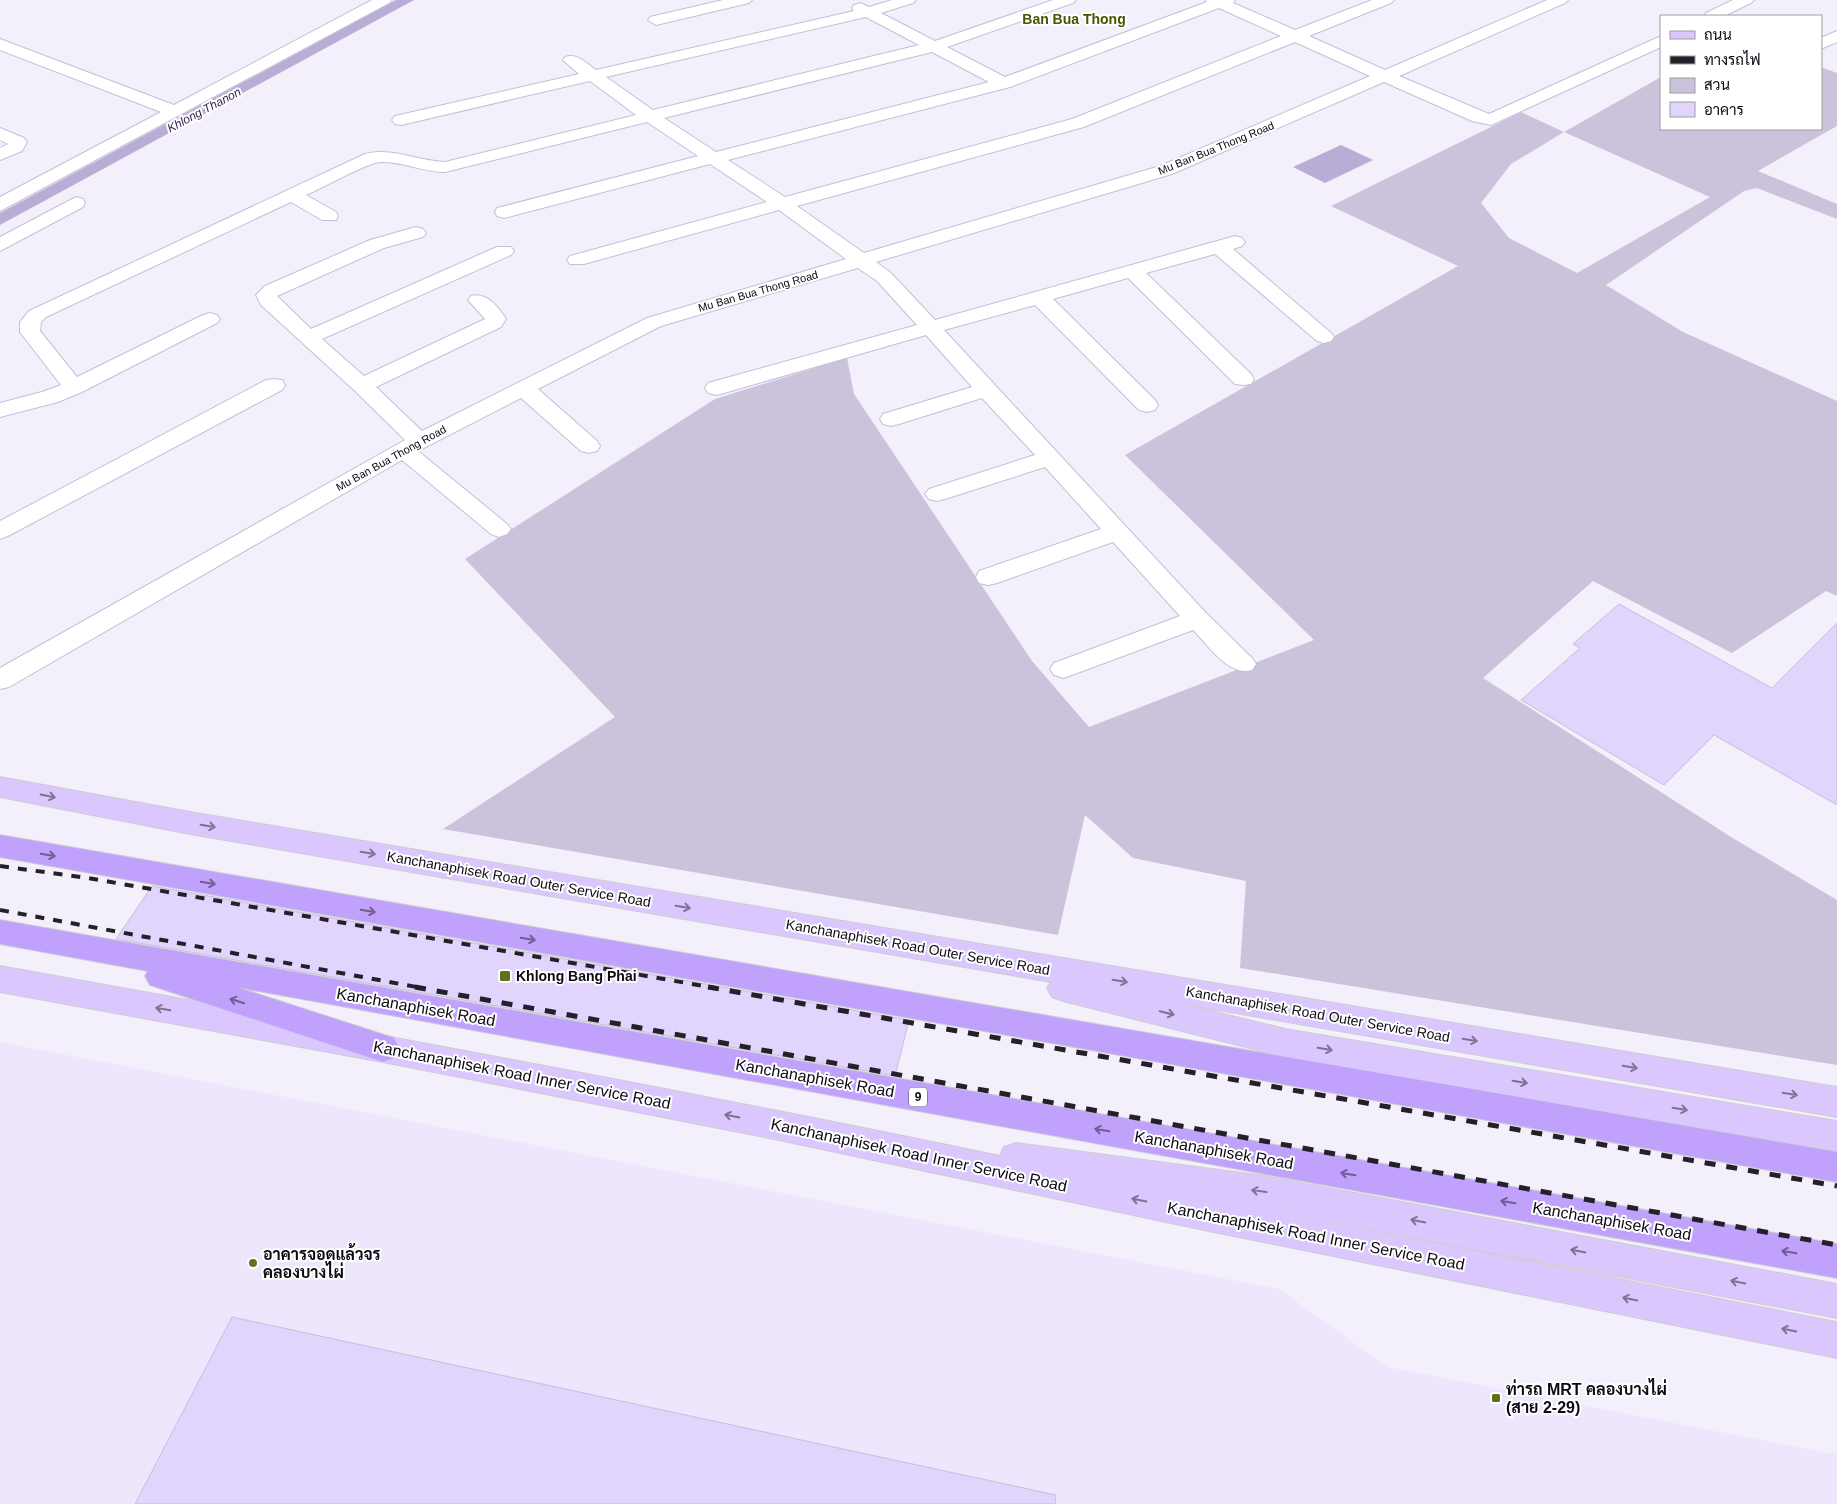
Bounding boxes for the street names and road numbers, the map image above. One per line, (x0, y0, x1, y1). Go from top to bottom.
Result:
street label: Mu Ban Bua Thong Road (1156, 119, 1276, 177)
street label: Mu Ban Bua Thong Road (697, 268, 819, 314)
street label: Mu Ban Bua Thong Road (334, 423, 448, 493)
street label: Kanchanaphisek Road Outer Service Road (386, 848, 652, 910)
street label: Kanchanaphisek Road Outer Service Road (785, 916, 1051, 978)
street label: Kanchanaphisek Road Outer Service Road (1185, 983, 1451, 1045)
street label: Kanchanaphisek Road (335, 985, 497, 1029)
street label: Kanchanaphisek Road Inner Service Road (372, 1038, 672, 1112)
street label: Kanchanaphisek Road (734, 1056, 896, 1100)
road number: 9 (909, 1088, 927, 1106)
street label: Kanchanaphisek Road Inner Service Road (769, 1115, 1069, 1195)
street label: Kanchanaphisek Road (1133, 1128, 1295, 1172)
street label: Kanchanaphisek Road Inner Service Road (1166, 1199, 1466, 1273)
street label: Kanchanaphisek Road (1531, 1199, 1693, 1243)

